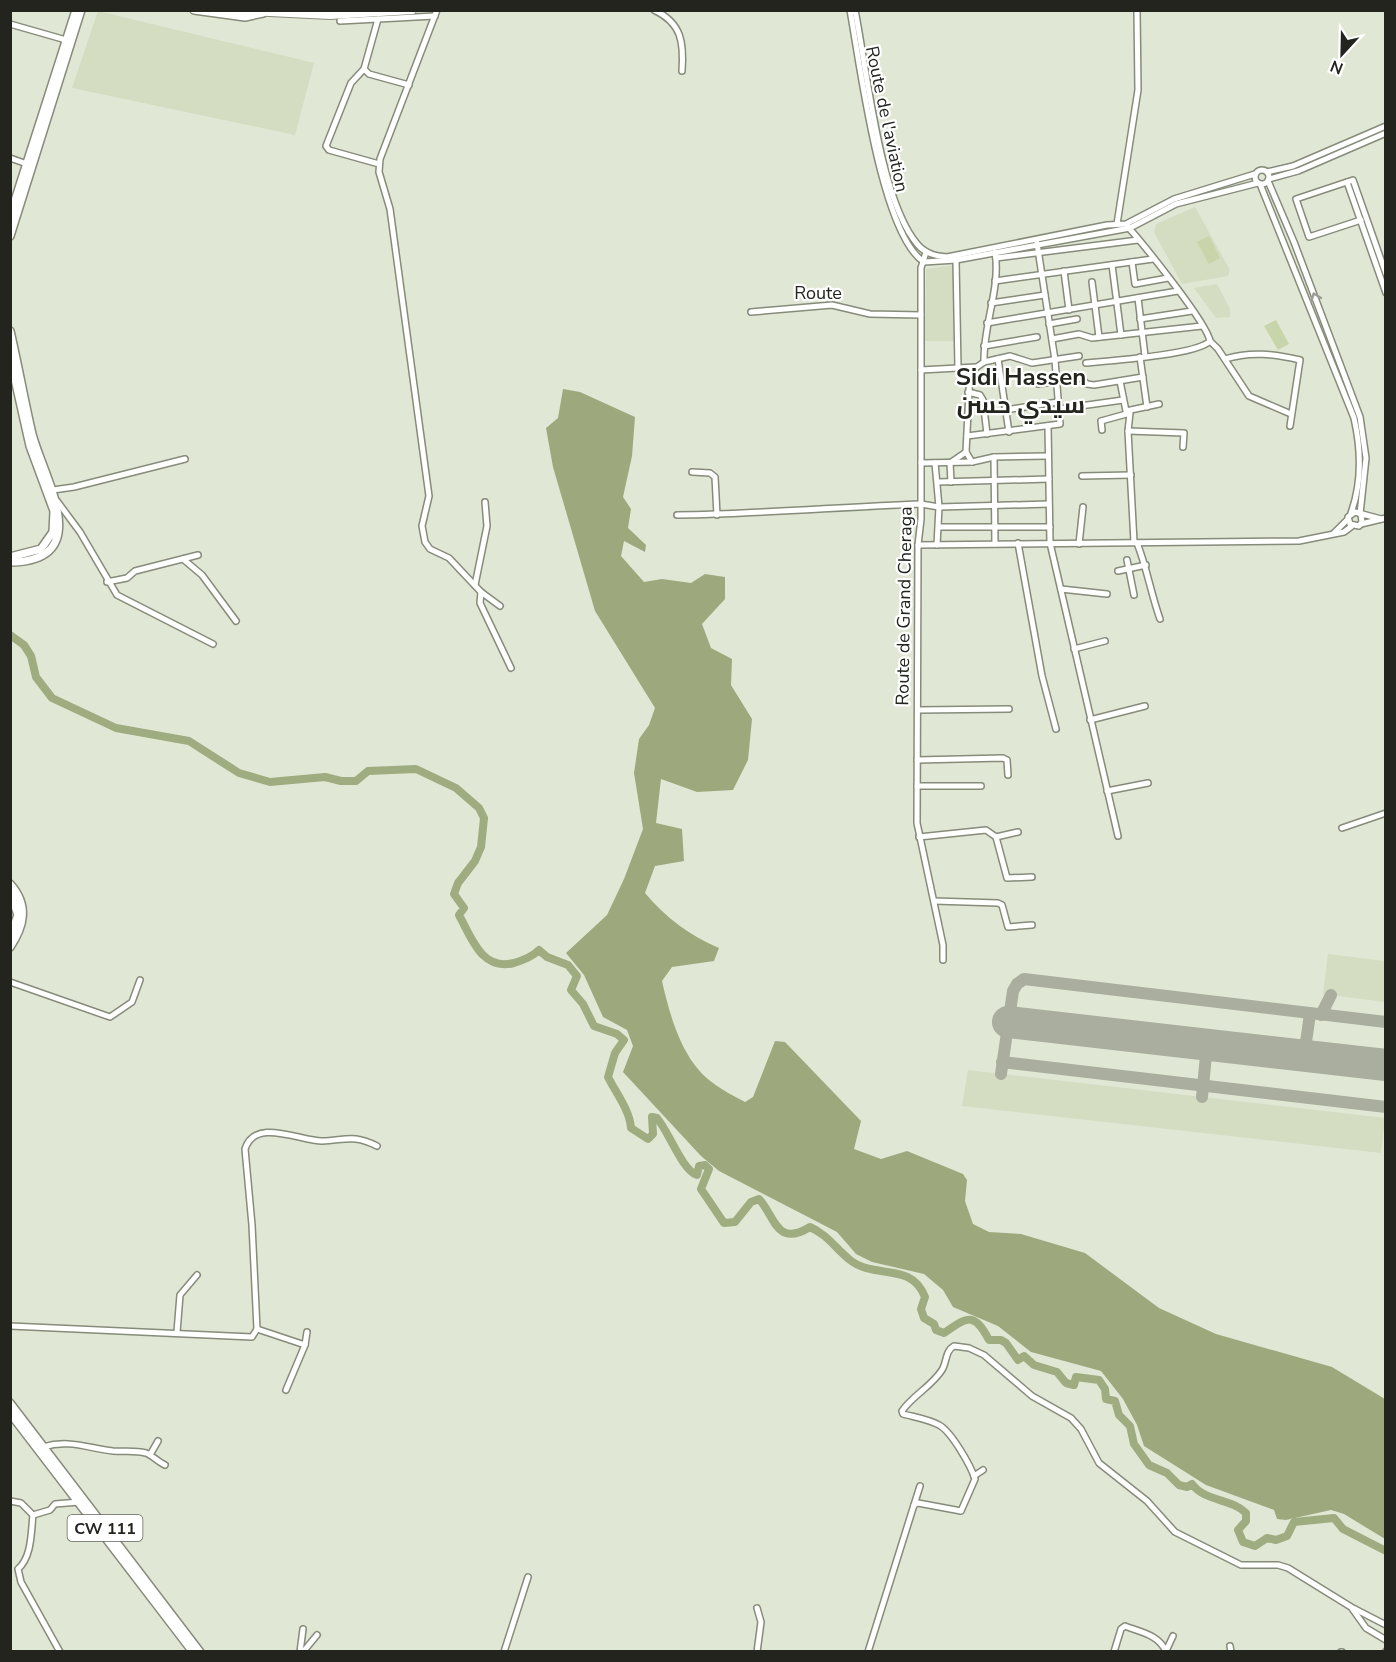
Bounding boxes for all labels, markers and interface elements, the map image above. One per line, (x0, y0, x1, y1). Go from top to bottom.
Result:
north arrow (1312, 24, 1372, 84)
street label: Route de l'aviation (860, 44, 914, 194)
text: N (1327, 55, 1346, 79)
street label: Route (794, 281, 842, 305)
one-way arrow (1309, 292, 1322, 302)
district label: Sidi Hassen سيدي حسن (956, 361, 1086, 424)
street label: Route de Grand Cheraga (890, 506, 918, 706)
road number: CW 111 (68, 1515, 142, 1541)

